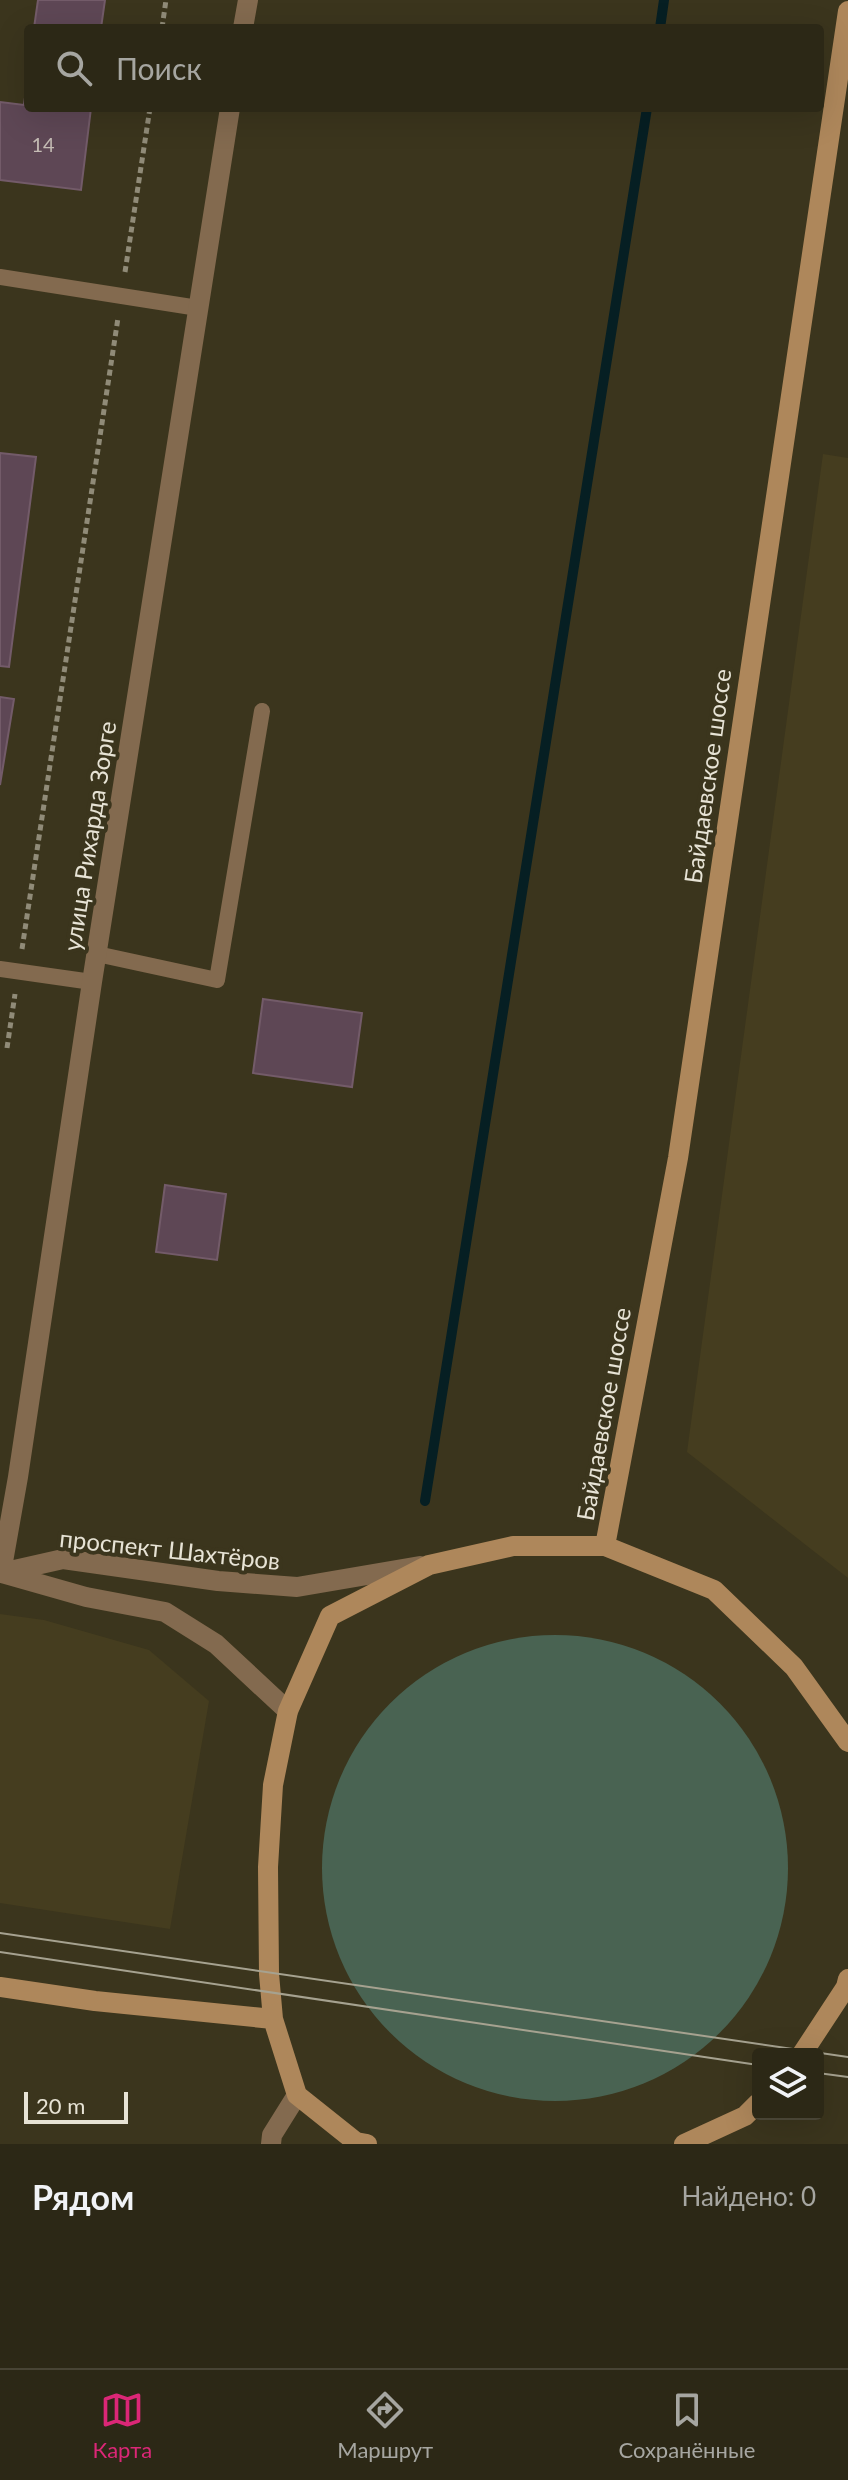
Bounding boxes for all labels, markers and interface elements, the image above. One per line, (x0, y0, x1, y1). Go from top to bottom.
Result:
search box (24, 24, 824, 112)
icon: search (52, 46, 96, 90)
text: Поиск (116, 50, 202, 86)
house number: 14 (31, 132, 55, 156)
street label: Байдаевское шоссе (678, 667, 736, 885)
street label: улица Рихарда Зорге (57, 719, 121, 953)
street label: Байдаевское шоссе (570, 1305, 636, 1523)
street label: проспект Шахтёров (58, 1523, 282, 1575)
map controls (752, 2048, 824, 2120)
button: layers (752, 2048, 824, 2120)
scale bar (24, 2088, 128, 2124)
text: 20 m (36, 2092, 85, 2119)
text: Рядом (32, 2176, 134, 2217)
text: Найдено: 0 (681, 2180, 816, 2212)
tab: Карта (93, 2388, 152, 2463)
tab: Маршрут (337, 2388, 433, 2463)
tab: Сохранённые (618, 2388, 755, 2463)

